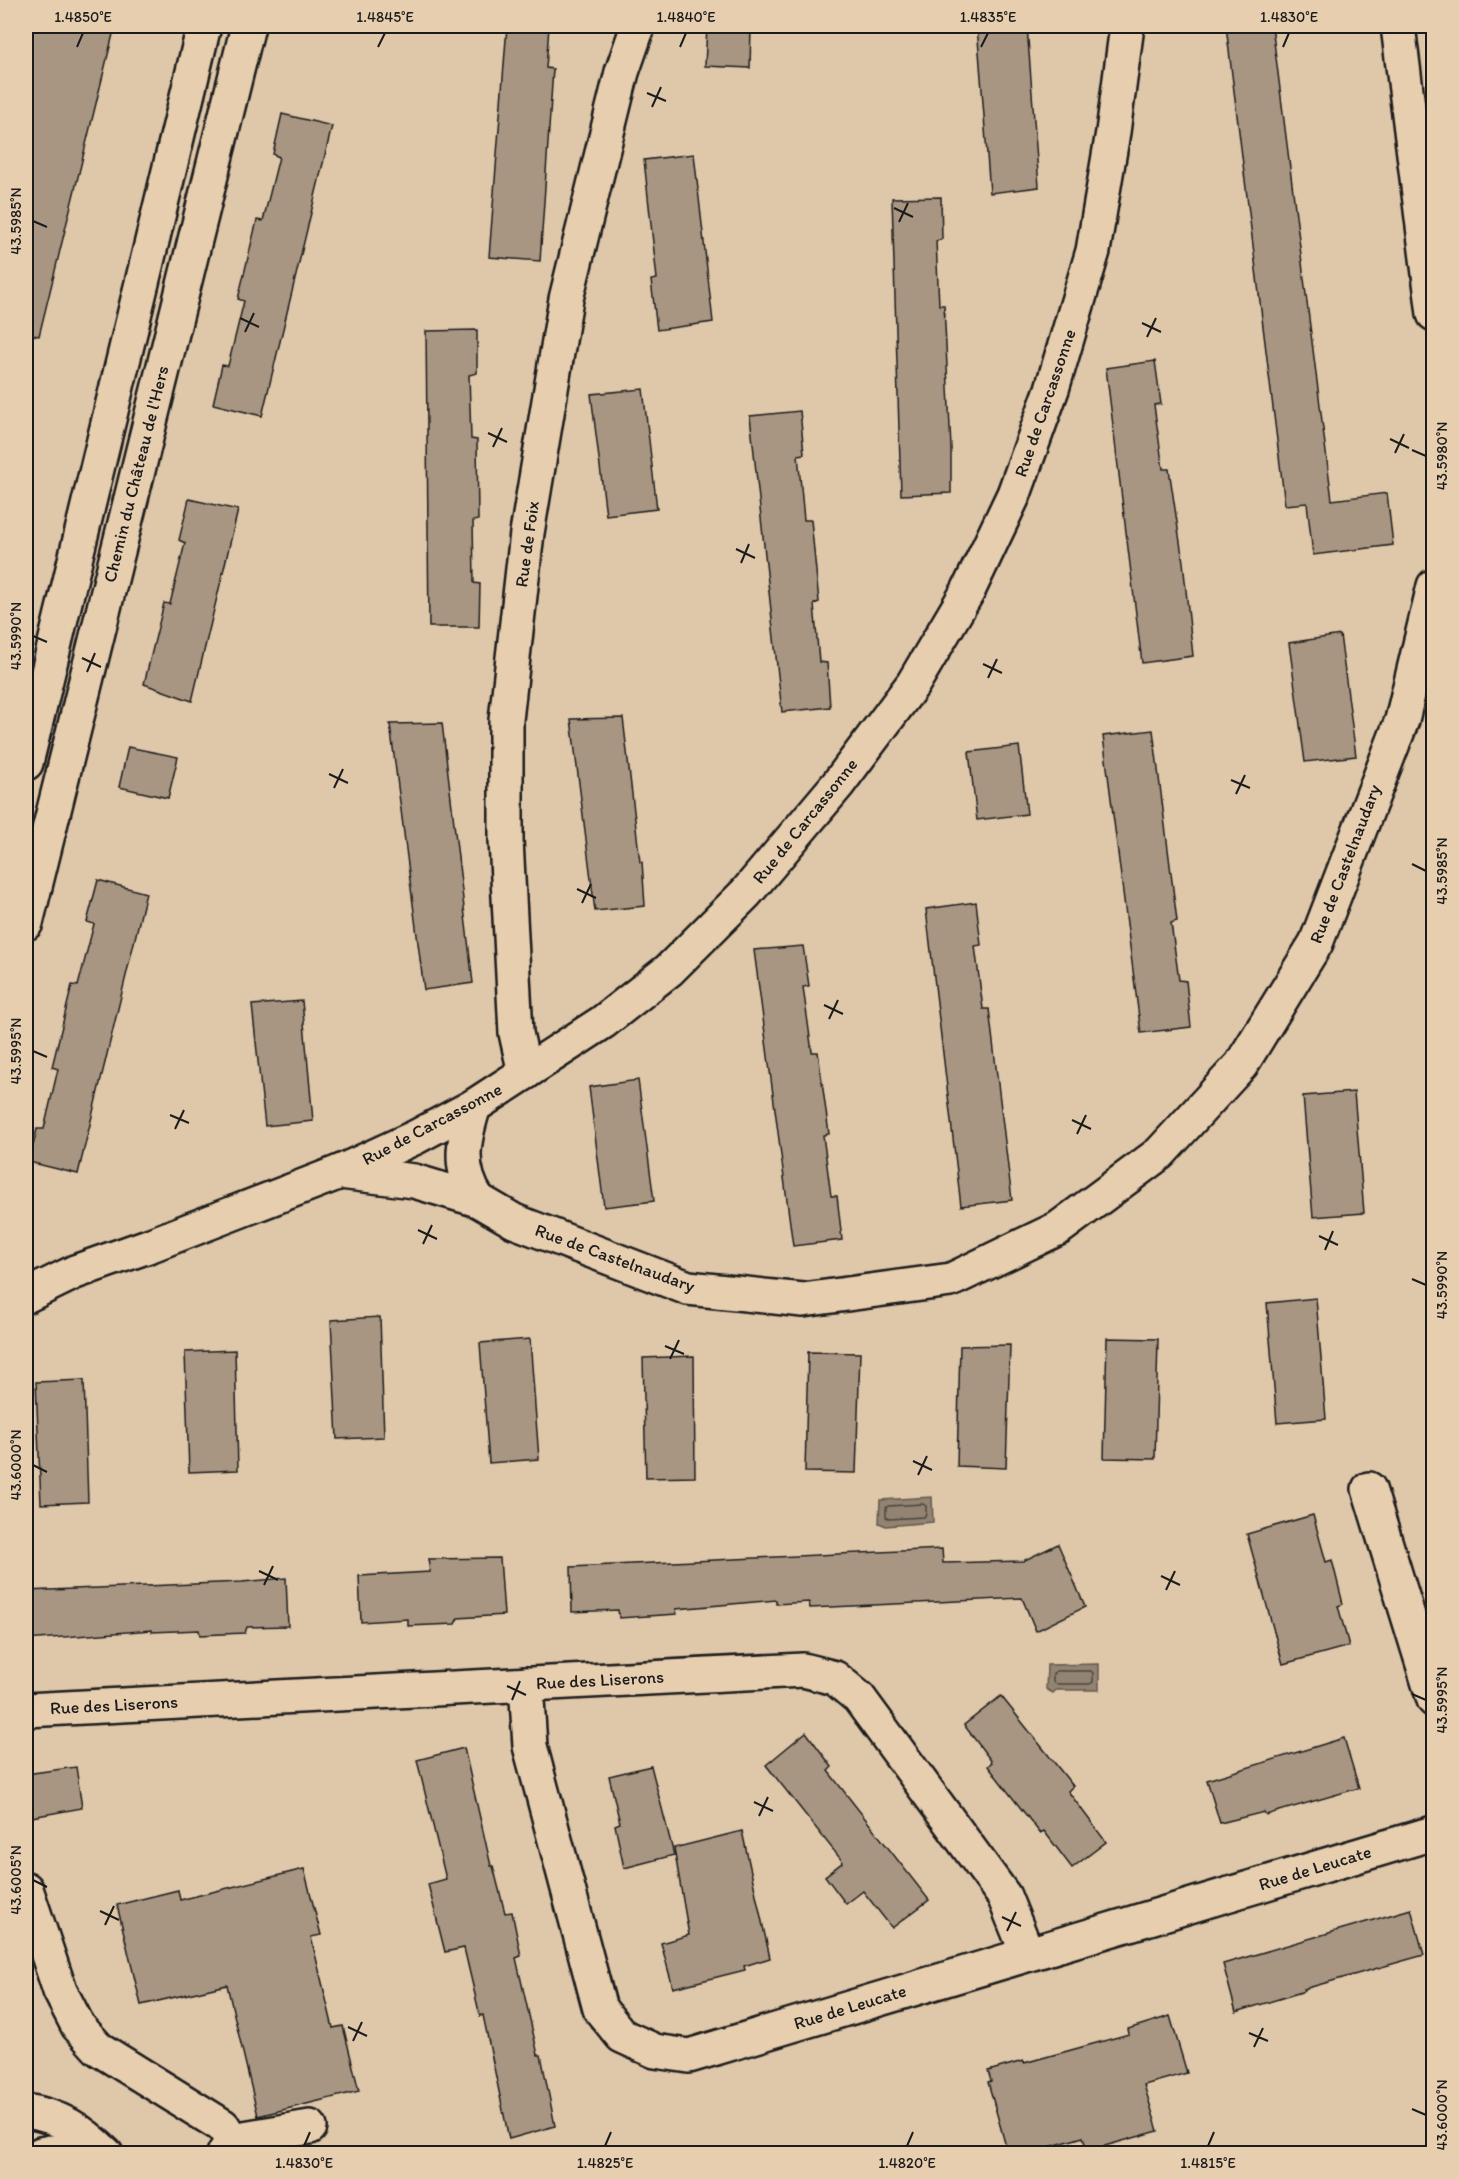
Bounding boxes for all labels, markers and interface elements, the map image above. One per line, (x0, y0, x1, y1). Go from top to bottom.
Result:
text: 1.4850°E (54, 8, 112, 26)
text: 1.4845°E (356, 8, 414, 26)
text: 1.4840°E (657, 8, 715, 26)
text: 1.4835°E (960, 8, 1016, 26)
text: 1.4830°E (1260, 8, 1318, 26)
text: 43.5985°N (7, 187, 25, 255)
street label: Rue de Carcassonne (1009, 326, 1081, 480)
street label: Chemin du Château de l'Hers (98, 363, 174, 585)
text: 43.5980°N (1433, 422, 1451, 490)
street label: Rue de Foix (510, 499, 544, 589)
text: 43.5990°N (7, 602, 25, 670)
street label: Rue de Carcassonne (748, 754, 862, 888)
street label: Rue de Castelnaudary (1305, 781, 1386, 947)
text: 43.5985°N (1433, 837, 1451, 905)
text: 43.5995°N (7, 1018, 25, 1084)
street label: Rue de Carcassonne (358, 1078, 506, 1170)
street label: Rue de Castelnaudary (532, 1219, 698, 1297)
text: 43.5990°N (1433, 1251, 1451, 1319)
text: 43.6000°N (7, 1429, 25, 1501)
street label: Rue des Liserons (535, 1666, 665, 1694)
text: 43.5995°N (1433, 1667, 1451, 1733)
street label: Rue des Liserons (49, 1691, 179, 1719)
street label: Rue de Leucate (1256, 1840, 1374, 1896)
text: 43.6005°N (7, 1845, 25, 1915)
street label: Rue de Leucate (791, 1979, 909, 2035)
text: 43.6000°N (1433, 2079, 1451, 2151)
text: 1.4830°E (275, 2154, 333, 2172)
text: 1.4825°E (577, 2154, 633, 2172)
text: 1.4820°E (878, 2154, 936, 2172)
text: 1.4815°E (1180, 2154, 1236, 2172)

